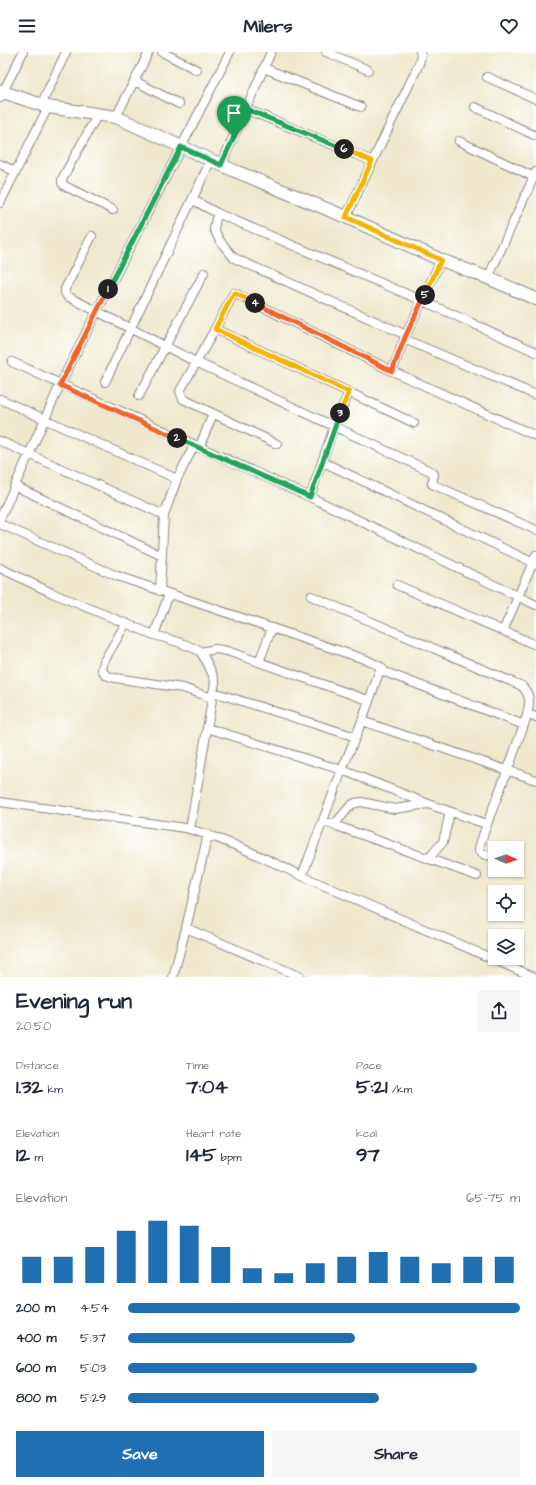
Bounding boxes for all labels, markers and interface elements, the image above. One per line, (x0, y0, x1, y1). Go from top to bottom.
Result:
text: Milers (243, 14, 293, 39)
icon: menu (16, 15, 38, 37)
icon: heart (498, 15, 520, 37)
pin (217, 96, 251, 137)
icon: arrive (223, 102, 245, 124)
pin: 6 (334, 139, 354, 159)
text: 6 (341, 141, 347, 156)
pin: 1 (98, 279, 118, 299)
text: 1 (107, 281, 109, 296)
pin: 5 (415, 285, 435, 305)
text: 5 (421, 287, 429, 302)
pin: 4 (245, 293, 265, 313)
text: 4 (251, 295, 259, 310)
pin: 3 (330, 403, 350, 423)
text: 3 (337, 405, 343, 420)
pin: 2 (167, 428, 187, 448)
text: 2 (174, 430, 180, 445)
north arrow (488, 841, 524, 877)
map controls (488, 841, 524, 965)
button: locate (488, 885, 524, 921)
button: layers (488, 929, 524, 965)
text: Evening run (16, 986, 132, 1017)
button: share (478, 990, 520, 1032)
text: 20:50 (16, 1017, 51, 1035)
text: Distance (16, 1058, 59, 1073)
text: Time (186, 1058, 209, 1073)
text: Pace (356, 1058, 382, 1073)
text: 1.32 (16, 1073, 43, 1101)
text: 7:04 (186, 1073, 228, 1101)
text: 5:21 (356, 1073, 388, 1101)
text: km (43, 1082, 63, 1097)
text: /km (388, 1082, 412, 1097)
text: Elevation (16, 1126, 59, 1141)
text: Heart rate (186, 1126, 241, 1141)
text: kcal (356, 1126, 377, 1141)
text: 12 (16, 1141, 30, 1169)
text: 145 (186, 1141, 216, 1169)
text: 97 (356, 1141, 380, 1169)
text: m (30, 1150, 43, 1165)
text: bpm (216, 1150, 242, 1165)
text: Elevation (16, 1189, 67, 1207)
text: 65–75 m (466, 1189, 520, 1207)
text: 200 m (16, 1299, 55, 1317)
text: 4:54 (80, 1299, 109, 1317)
text: 400 m (16, 1329, 57, 1347)
text: 5:37 (80, 1329, 106, 1347)
text: 600 m (16, 1359, 56, 1377)
text: 5:03 (80, 1359, 106, 1377)
text: 800 m (16, 1389, 56, 1407)
text: 5:29 (80, 1389, 106, 1407)
button: Save (16, 1431, 264, 1477)
button: Share (272, 1431, 520, 1477)

